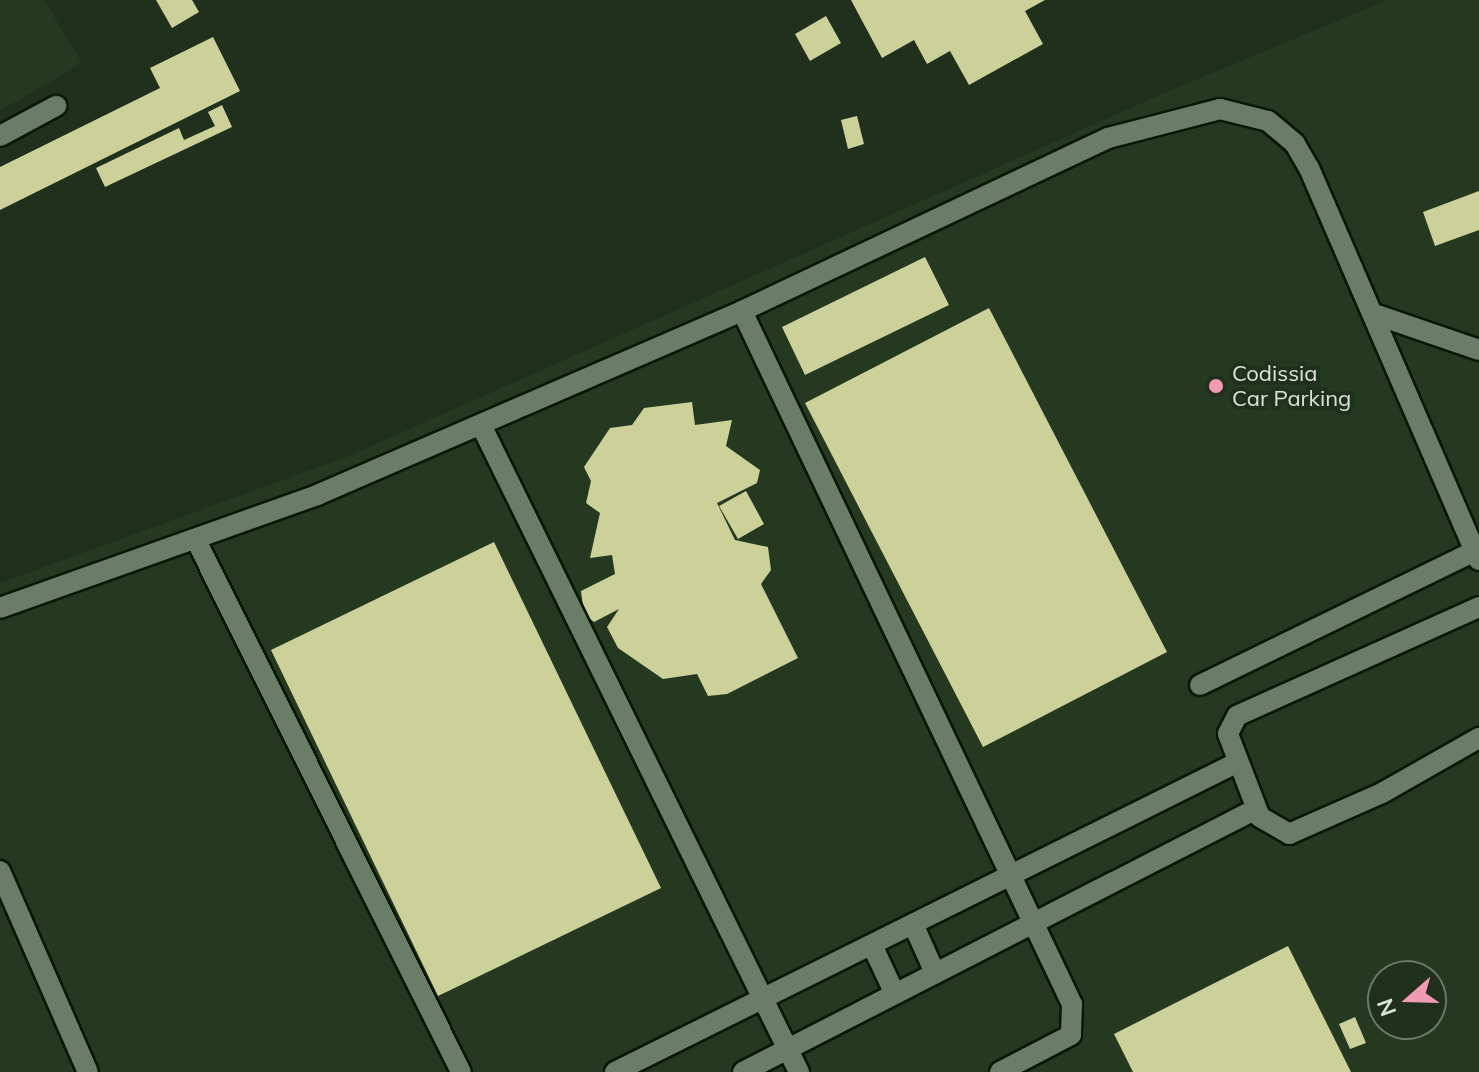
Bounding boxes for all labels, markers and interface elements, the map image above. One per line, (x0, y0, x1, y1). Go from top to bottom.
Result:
place label: Codissia Car Parking (1232, 360, 1351, 412)
marker: Codissia Car Parking (1207, 377, 1225, 395)
north arrow (1367, 960, 1447, 1040)
text: N (1370, 995, 1402, 1020)

